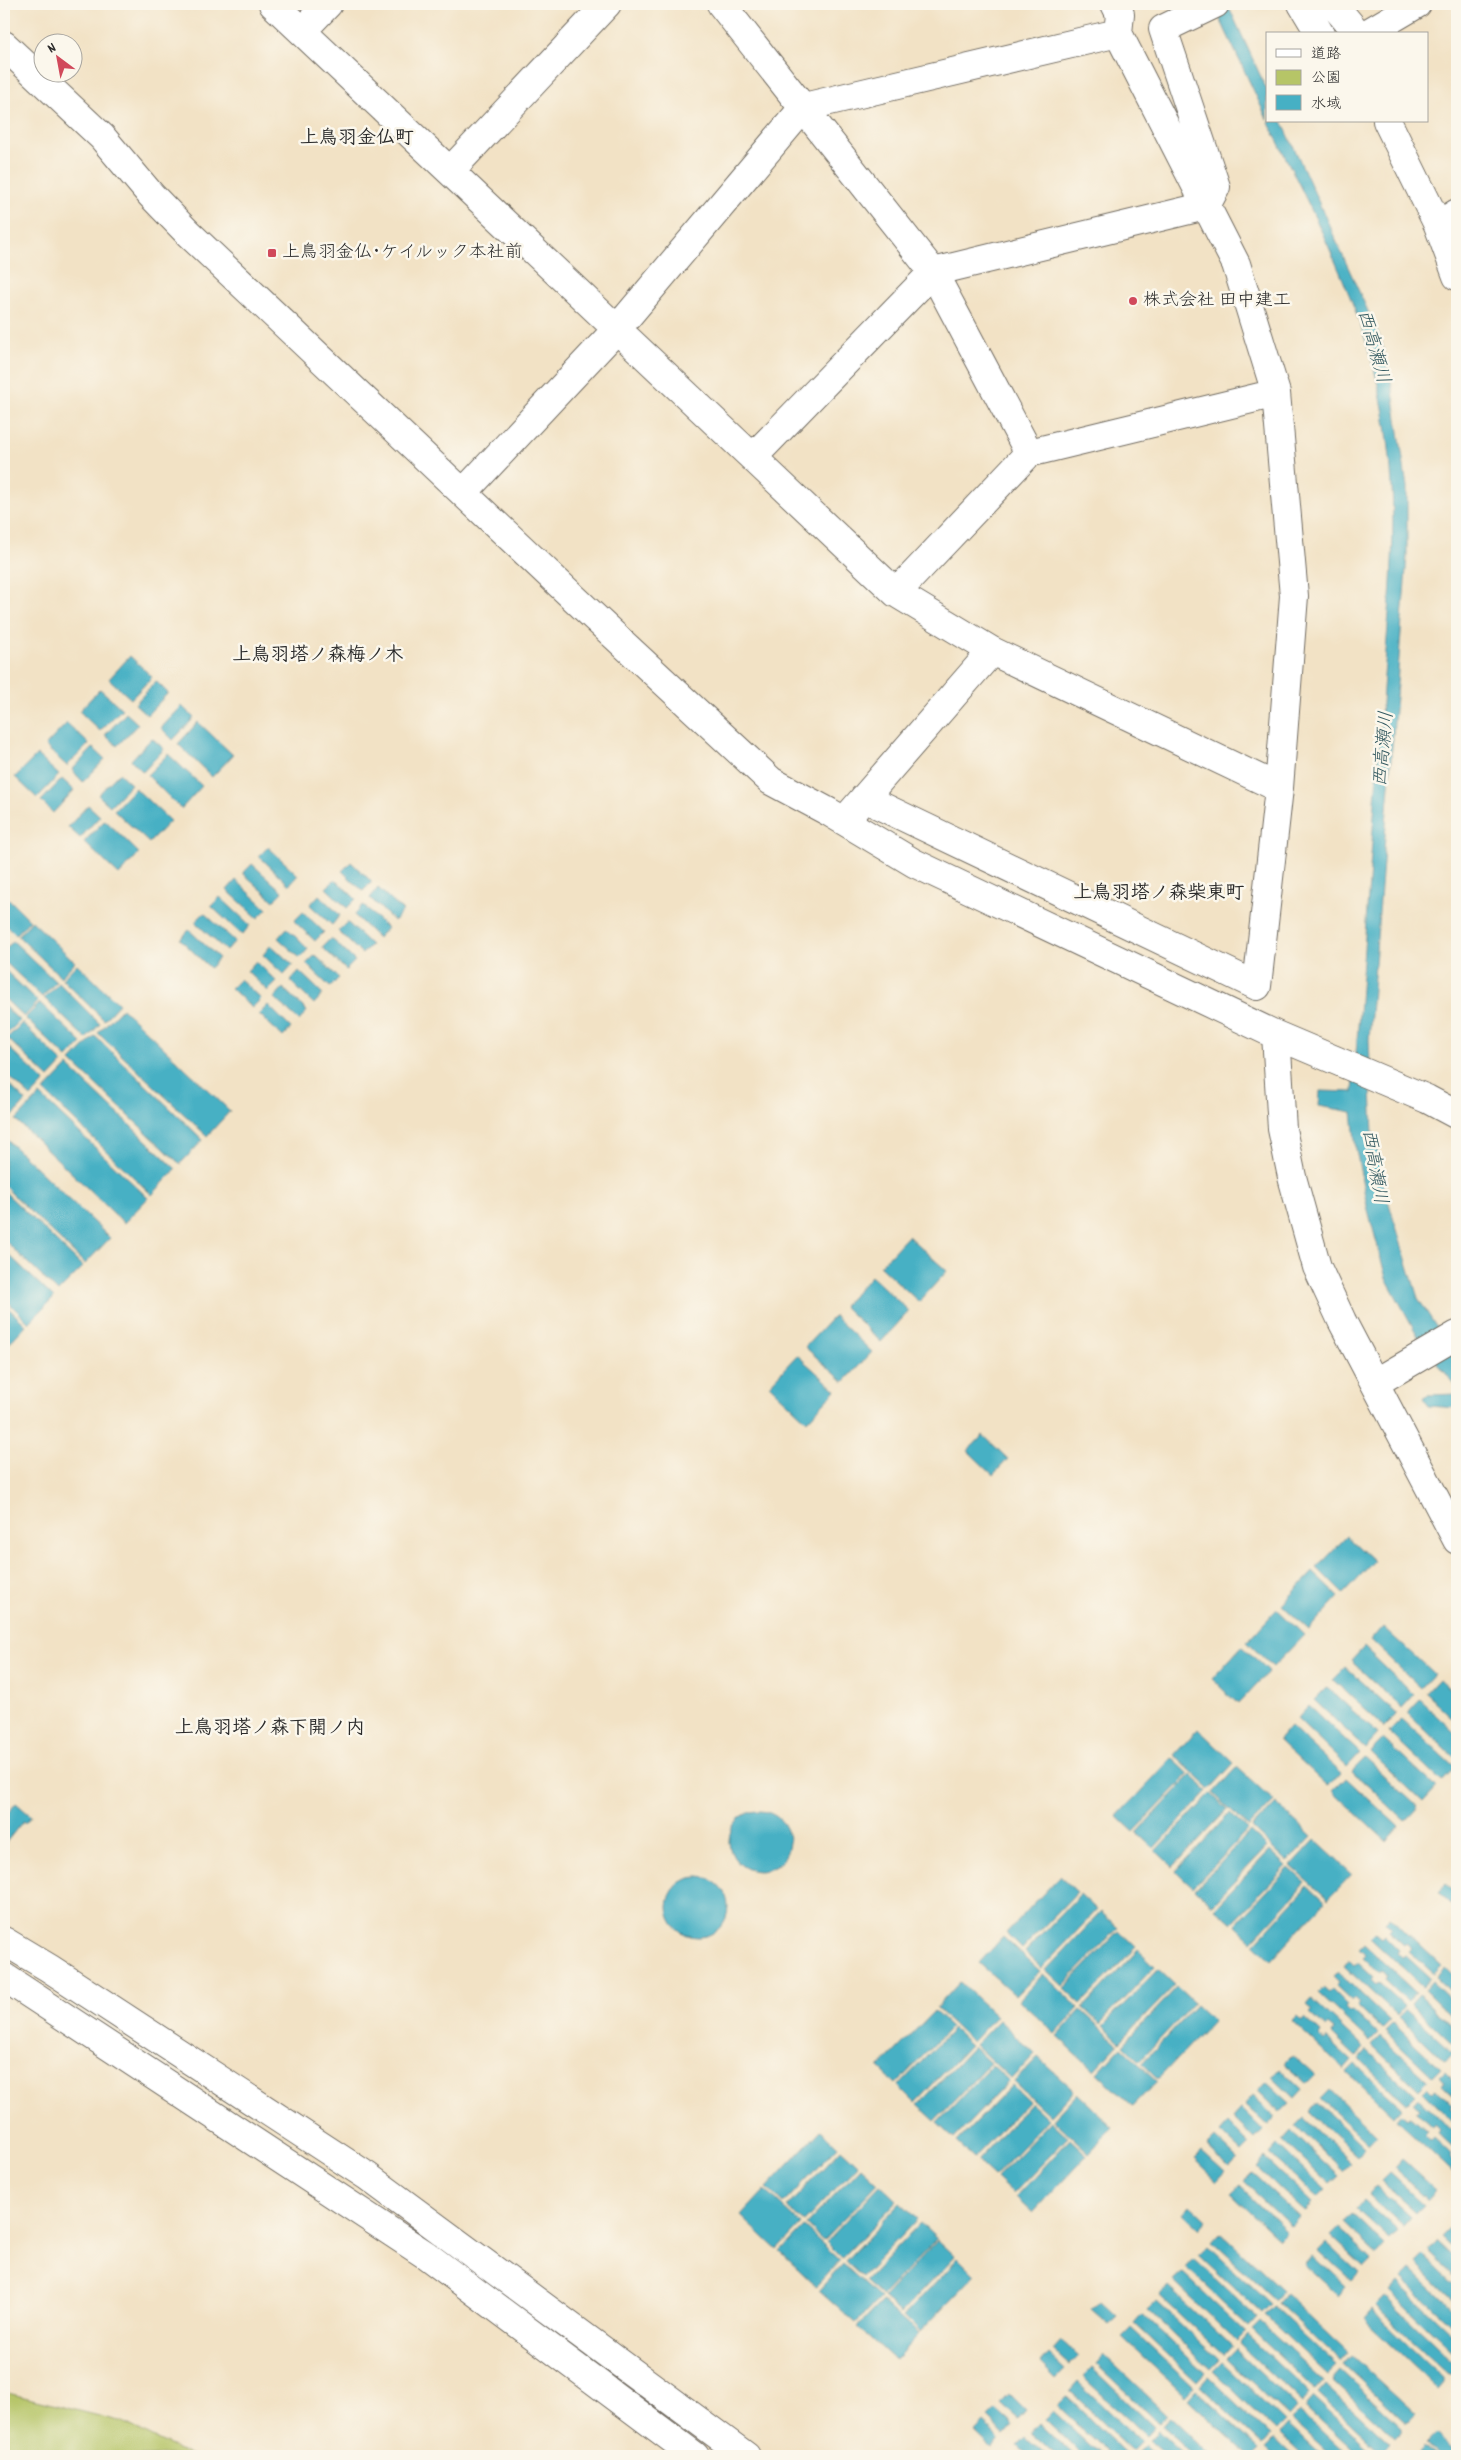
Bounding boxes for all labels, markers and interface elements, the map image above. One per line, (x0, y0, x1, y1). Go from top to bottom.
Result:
north arrow (32, 32, 82, 82)
legend (1266, 32, 1428, 122)
text: N (44, 38, 60, 59)
text: 道路 (1311, 44, 1341, 66)
text: 公園 (1311, 68, 1341, 90)
text: 水域 (1311, 94, 1341, 116)
district label: 上鳥羽金仏町 (300, 126, 414, 153)
place label: 上鳥羽金仏･ケイルック本社前 (282, 241, 523, 266)
marker: 上鳥羽金仏･ケイルック本社前 (266, 247, 278, 259)
place label: 株式会社 田中建工 (1143, 289, 1291, 314)
marker: 株式会社 田中建工 (1127, 295, 1139, 307)
water label: 西高瀬川 (1349, 307, 1395, 387)
district label: 上鳥羽塔ノ森梅ノ木 (232, 643, 404, 670)
water label: 西高瀬川 (1368, 710, 1402, 788)
district label: 上鳥羽塔ノ森柴東町 (1073, 881, 1245, 908)
water label: 西高瀬川 (1353, 1127, 1393, 1207)
district label: 上鳥羽塔ノ森下開ノ内 (175, 1716, 365, 1743)

